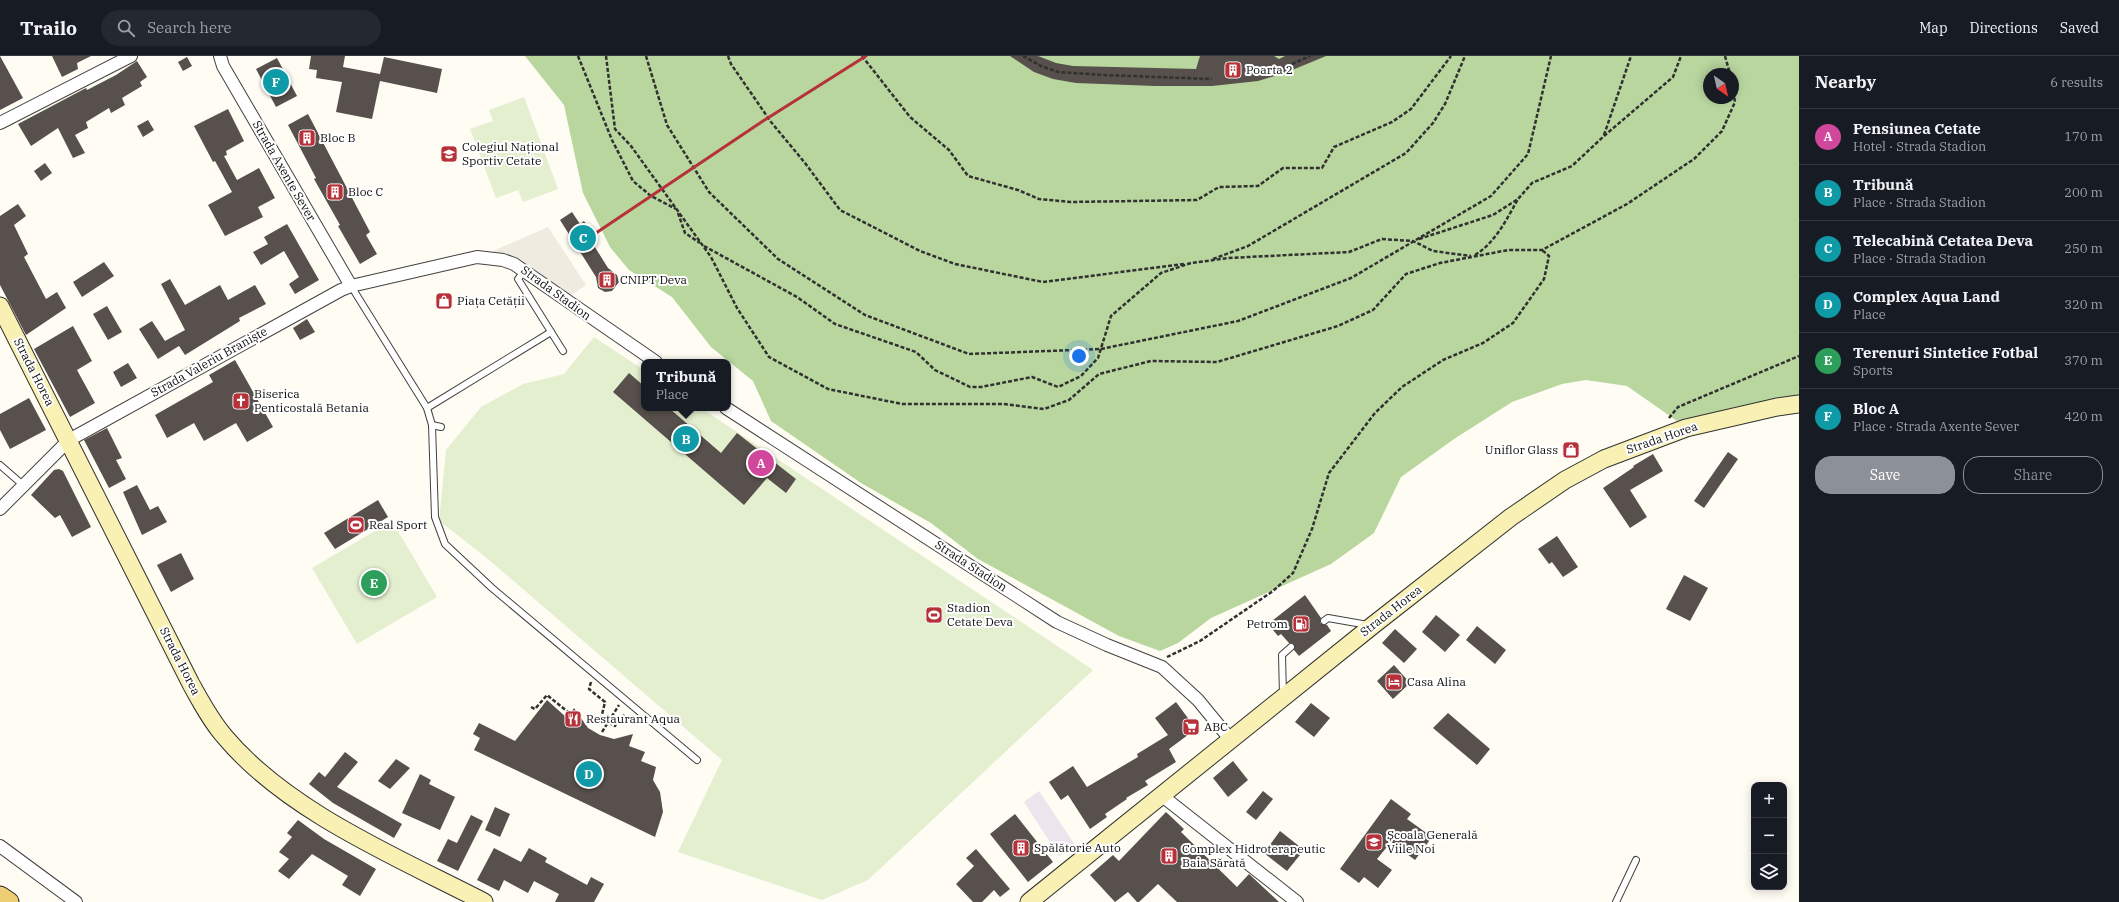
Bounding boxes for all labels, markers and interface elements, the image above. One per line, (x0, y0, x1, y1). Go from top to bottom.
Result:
search box (101, 10, 381, 46)
text: Trailo (20, 16, 77, 40)
icon: search (115, 17, 137, 39)
text: Search here (147, 18, 232, 37)
text: Map (1919, 19, 1948, 37)
text: Directions (1970, 19, 2038, 37)
text: Saved (2060, 19, 2099, 37)
building icon: Poarta 2 (1223, 60, 1243, 80)
place label: Poarta 2 (1246, 62, 1293, 77)
pin: F (263, 67, 289, 97)
north arrow (1703, 68, 1739, 104)
text: Nearby (1815, 71, 1876, 93)
text: 6 results (2050, 74, 2103, 91)
street label: Strada Axente Sever (250, 118, 320, 224)
text: Pensiunea Cetate (1853, 119, 1981, 138)
building icon: Bloc B (297, 128, 317, 148)
text: A (1823, 128, 1833, 145)
text: 170 m (2064, 128, 2103, 145)
place label: Bloc B (320, 130, 356, 145)
text: Hotel · Strada Stadion (1853, 138, 1986, 155)
place label: Colegiul Național Sportiv Cetate (462, 139, 559, 168)
school or university icon: Colegiul Național Sportiv Cetate (439, 144, 459, 164)
text: Tribună (1853, 175, 1914, 194)
building icon: Bloc C (325, 182, 345, 202)
place label: Bloc C (348, 184, 384, 199)
text: B (1823, 184, 1833, 201)
text: 200 m (2064, 184, 2103, 201)
text: Place · Strada Stadion (1853, 194, 1986, 211)
pin: C (570, 223, 596, 253)
text: Telecabină Cetatea Deva (1853, 231, 2033, 250)
text: C (1824, 240, 1832, 257)
text: 250 m (2064, 240, 2103, 257)
text: Place · Strada Stadion (1853, 250, 1986, 267)
street label: Strada Stadion (518, 262, 595, 323)
building icon: CNIPT Deva (597, 270, 617, 290)
place label: CNIPT Deva (620, 272, 688, 287)
text: Complex Aqua Land (1853, 287, 2000, 306)
shop icon: Piața Cetății (434, 291, 454, 311)
place label: Piața Cetății (457, 293, 525, 309)
text: D (1823, 296, 1833, 313)
text: 320 m (2064, 296, 2103, 313)
text: Place (1853, 306, 1886, 323)
street label: Strada Valeriu Braniște (148, 323, 270, 400)
street label: Strada Horea (11, 335, 58, 409)
text: Terenuri Sintetice Fotbal (1853, 343, 2038, 362)
your location (1069, 346, 1089, 366)
text: E (1824, 352, 1832, 369)
text: 370 m (2064, 352, 2103, 369)
popup (641, 359, 731, 411)
text: Sports (1853, 362, 1893, 379)
text: Tribună (656, 367, 716, 386)
place label: Biserica Penticostală Betania (254, 386, 369, 415)
text: Place (656, 386, 688, 403)
church icon: Biserica Penticostală Betania (231, 391, 251, 411)
text: Bloc A (1853, 399, 1899, 418)
text: F (1824, 408, 1832, 425)
text: 420 m (2064, 408, 2103, 425)
street label: Strada Horea (1624, 418, 1700, 457)
text: Place · Strada Axente Sever (1853, 418, 2019, 435)
pin: B (673, 424, 699, 454)
shop icon: Uniflor Glass (1561, 440, 1581, 460)
place label: Uniflor Glass (1485, 442, 1558, 457)
pin: A (748, 448, 774, 478)
button: Save (1815, 456, 1955, 494)
button: Share (1963, 456, 2103, 494)
sports icon: Real Sport (346, 515, 366, 535)
place label: Real Sport (369, 517, 427, 532)
street label: Strada Stadion (932, 537, 1010, 595)
pin: E (361, 568, 387, 598)
street label: Strada Horea (1357, 582, 1425, 639)
place label: Stadion Cetate Deva (947, 600, 1013, 629)
sports icon: Stadion Cetate Deva (924, 605, 944, 625)
fuel station icon: Petrom (1291, 614, 1311, 634)
place label: Petrom (1247, 616, 1289, 631)
street label: Strada Horea (157, 624, 204, 698)
hotel icon: Casa Alina (1384, 672, 1404, 692)
place label: Casa Alina (1407, 674, 1467, 689)
restaurant icon: Restaurant Aqua (563, 709, 583, 729)
place label: Restaurant Aqua (586, 711, 681, 726)
supermarket icon: ABC (1181, 717, 1201, 737)
place label: ABC (1204, 719, 1228, 734)
pin: D (576, 759, 602, 789)
map controls (1751, 782, 1787, 890)
button: + (1751, 782, 1787, 818)
button: − (1751, 818, 1787, 854)
place label: Școala Generală Viile Noi (1387, 827, 1478, 856)
school or university icon: Școala Generală Viile Noi (1364, 832, 1384, 852)
building icon: Spălătorie Auto (1011, 838, 1031, 858)
place label: Spălătorie Auto (1034, 840, 1121, 855)
place label: Complex Hidroterapeutic Baia Sărată (1182, 841, 1325, 870)
building icon: Complex Hidroterapeutic Baia Sărată (1159, 846, 1179, 866)
button: layers (1751, 854, 1787, 890)

